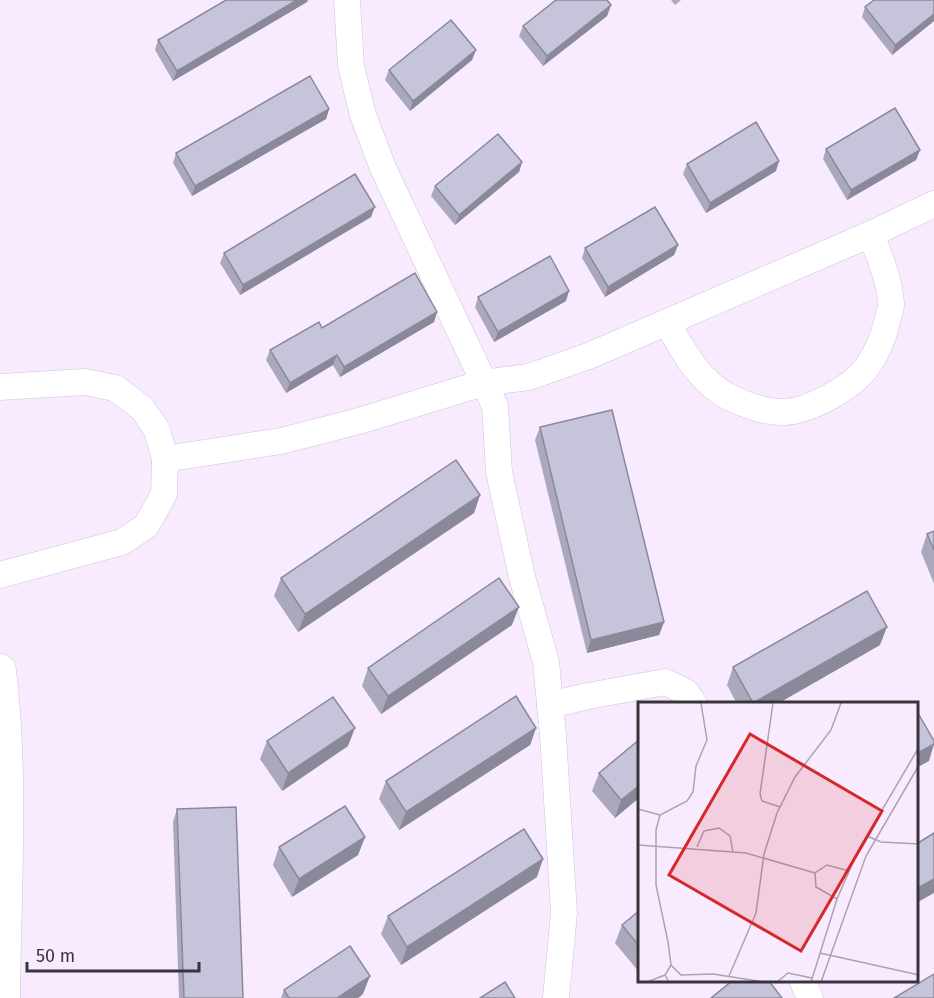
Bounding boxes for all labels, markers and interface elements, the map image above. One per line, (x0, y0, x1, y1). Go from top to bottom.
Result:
inset map (638, 702, 919, 983)
scale bar (27, 935, 200, 973)
text: 50 m (36, 945, 75, 967)

